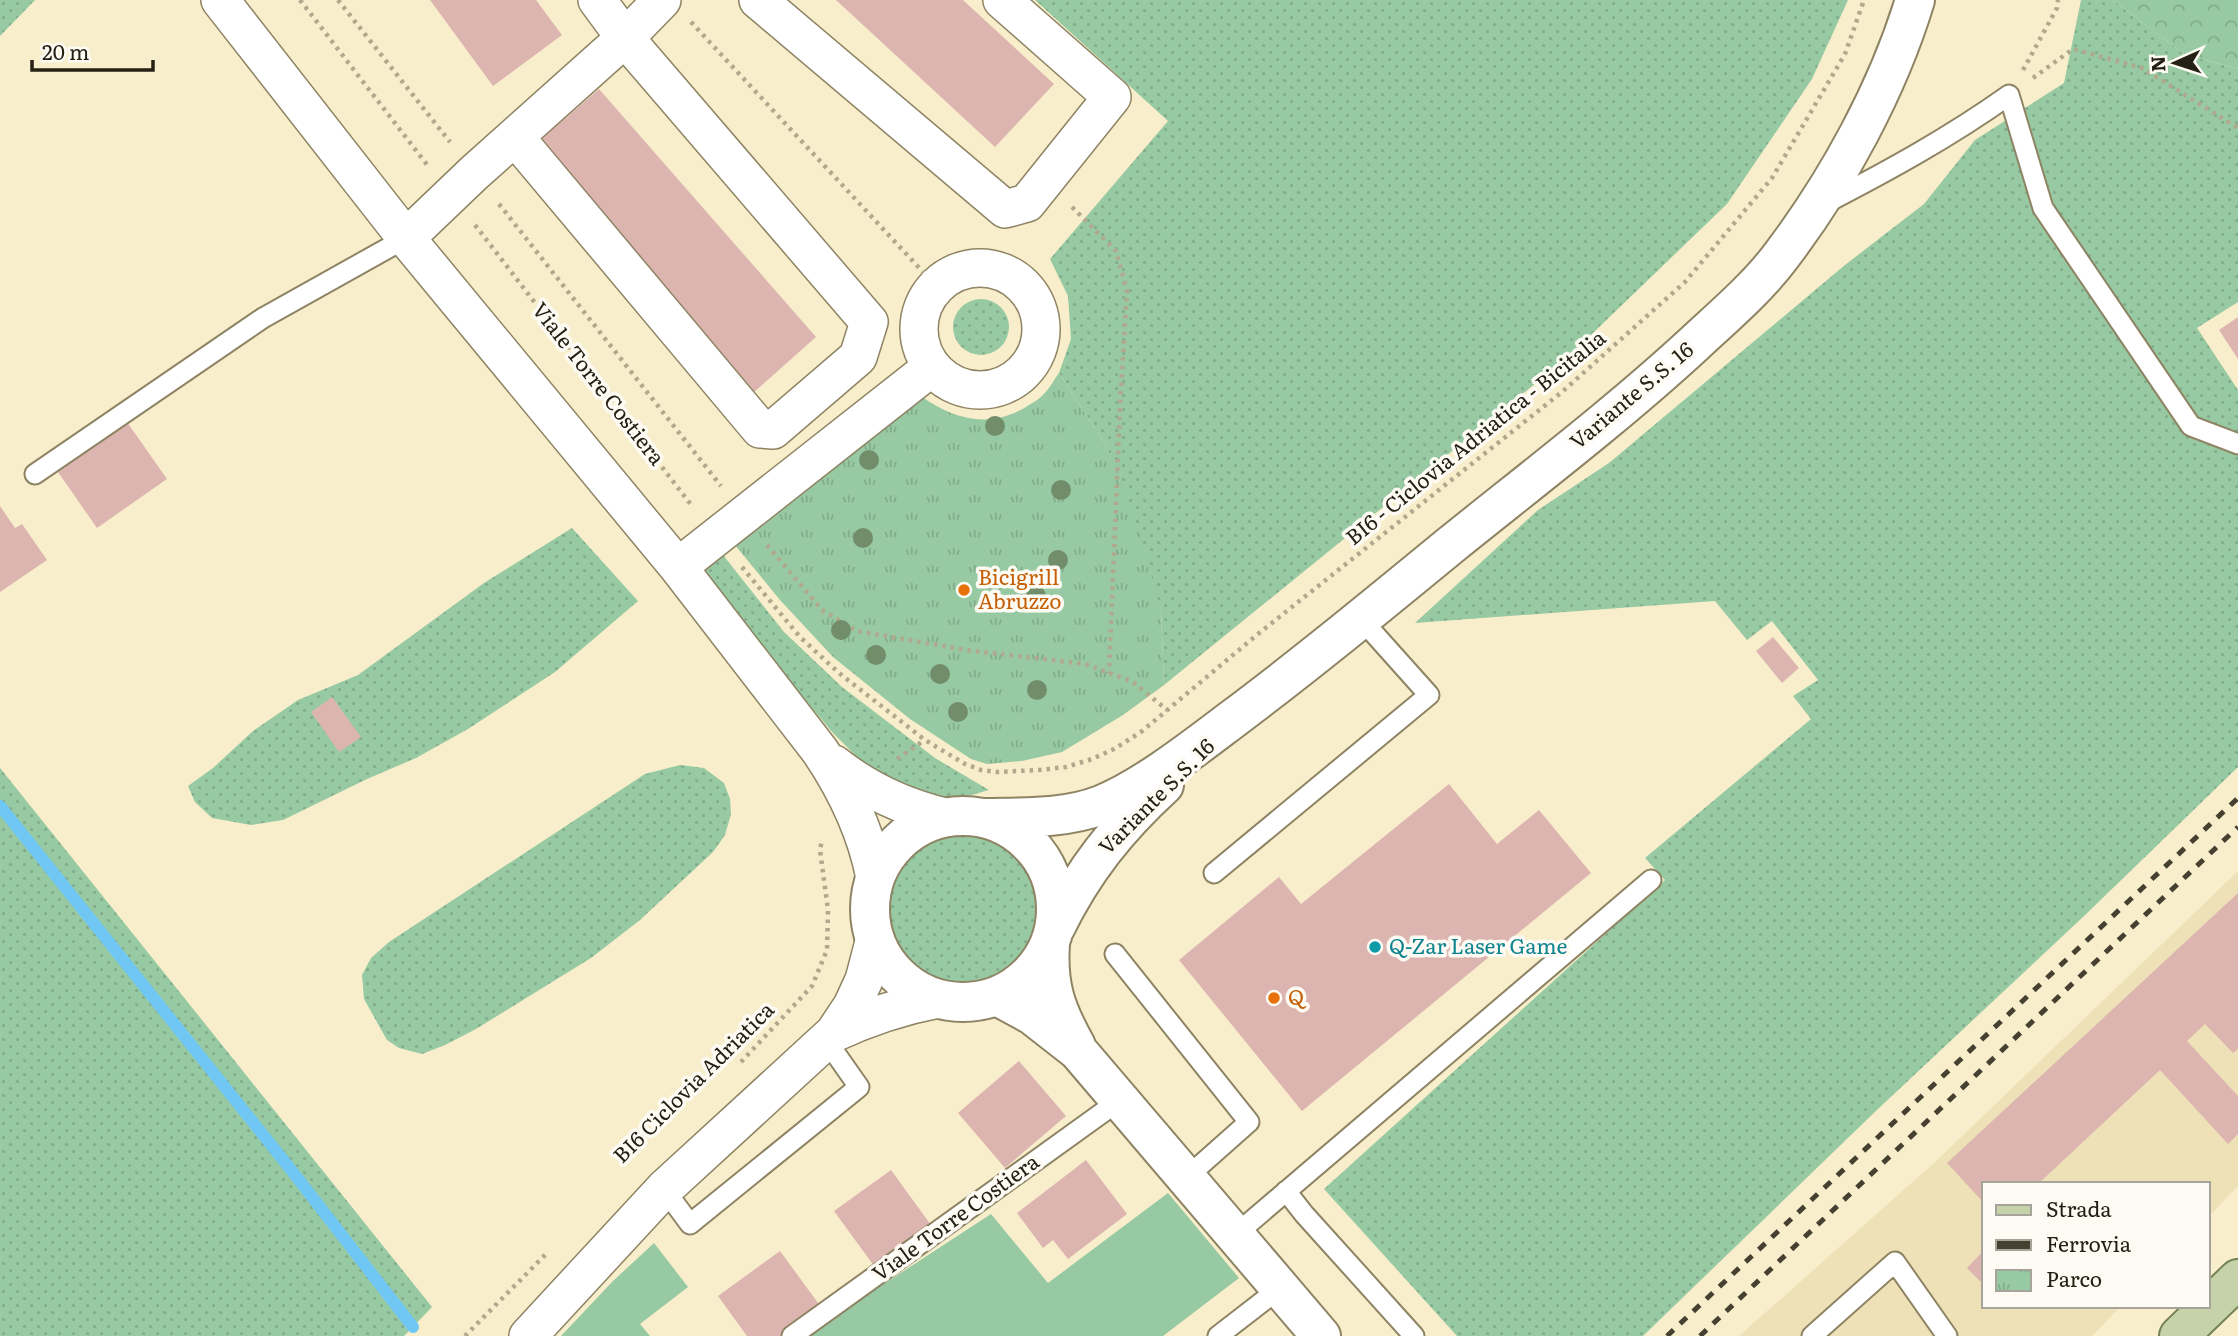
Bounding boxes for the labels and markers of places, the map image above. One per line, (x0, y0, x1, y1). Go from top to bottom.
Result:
place label: Bicigrill Abruzzo (978, 560, 1062, 615)
marker: Bicigrill Abruzzo (956, 582, 972, 598)
place label: Q-Zar Laser Game (1389, 929, 1568, 960)
marker: Q-Zar Laser Game (1367, 939, 1383, 955)
place label: Q (1288, 980, 1307, 1011)
marker: Q (1266, 990, 1282, 1006)

